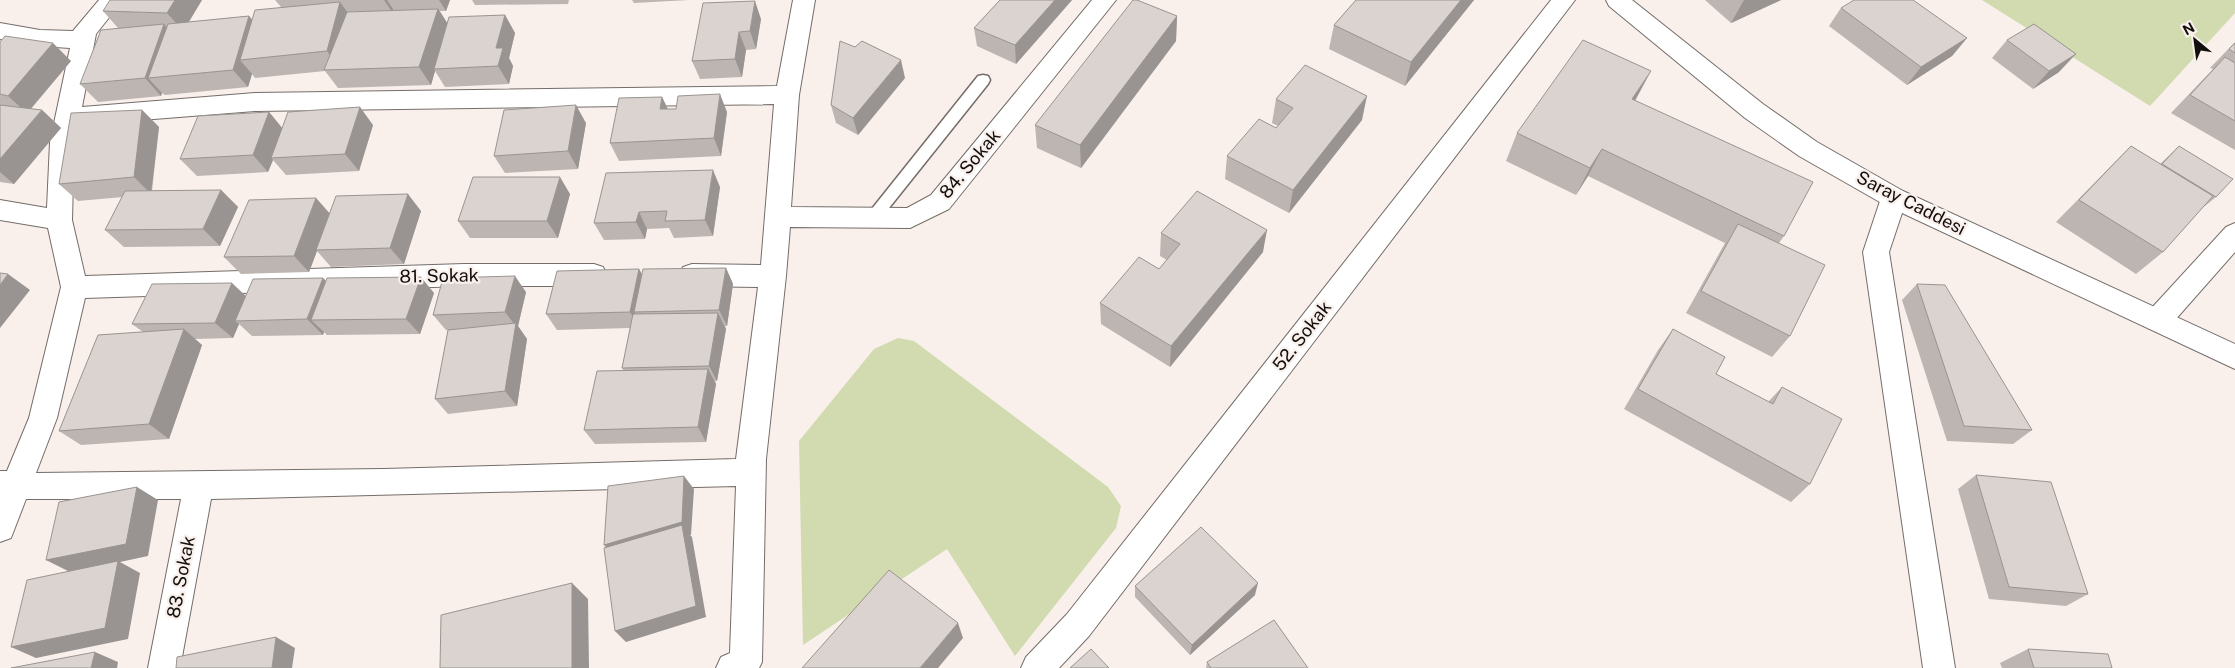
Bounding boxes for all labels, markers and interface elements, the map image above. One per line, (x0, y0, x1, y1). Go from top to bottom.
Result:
north arrow (2170, 15, 2220, 65)
text: N (2180, 19, 2197, 38)
street label: 84. Sokak (935, 125, 1004, 202)
street label: Saray Caddesi (1853, 166, 1969, 239)
street label: 81. Sokak (399, 264, 479, 287)
street label: 52. Sokak (1268, 297, 1335, 375)
street label: 83. Sokak (162, 534, 199, 620)

